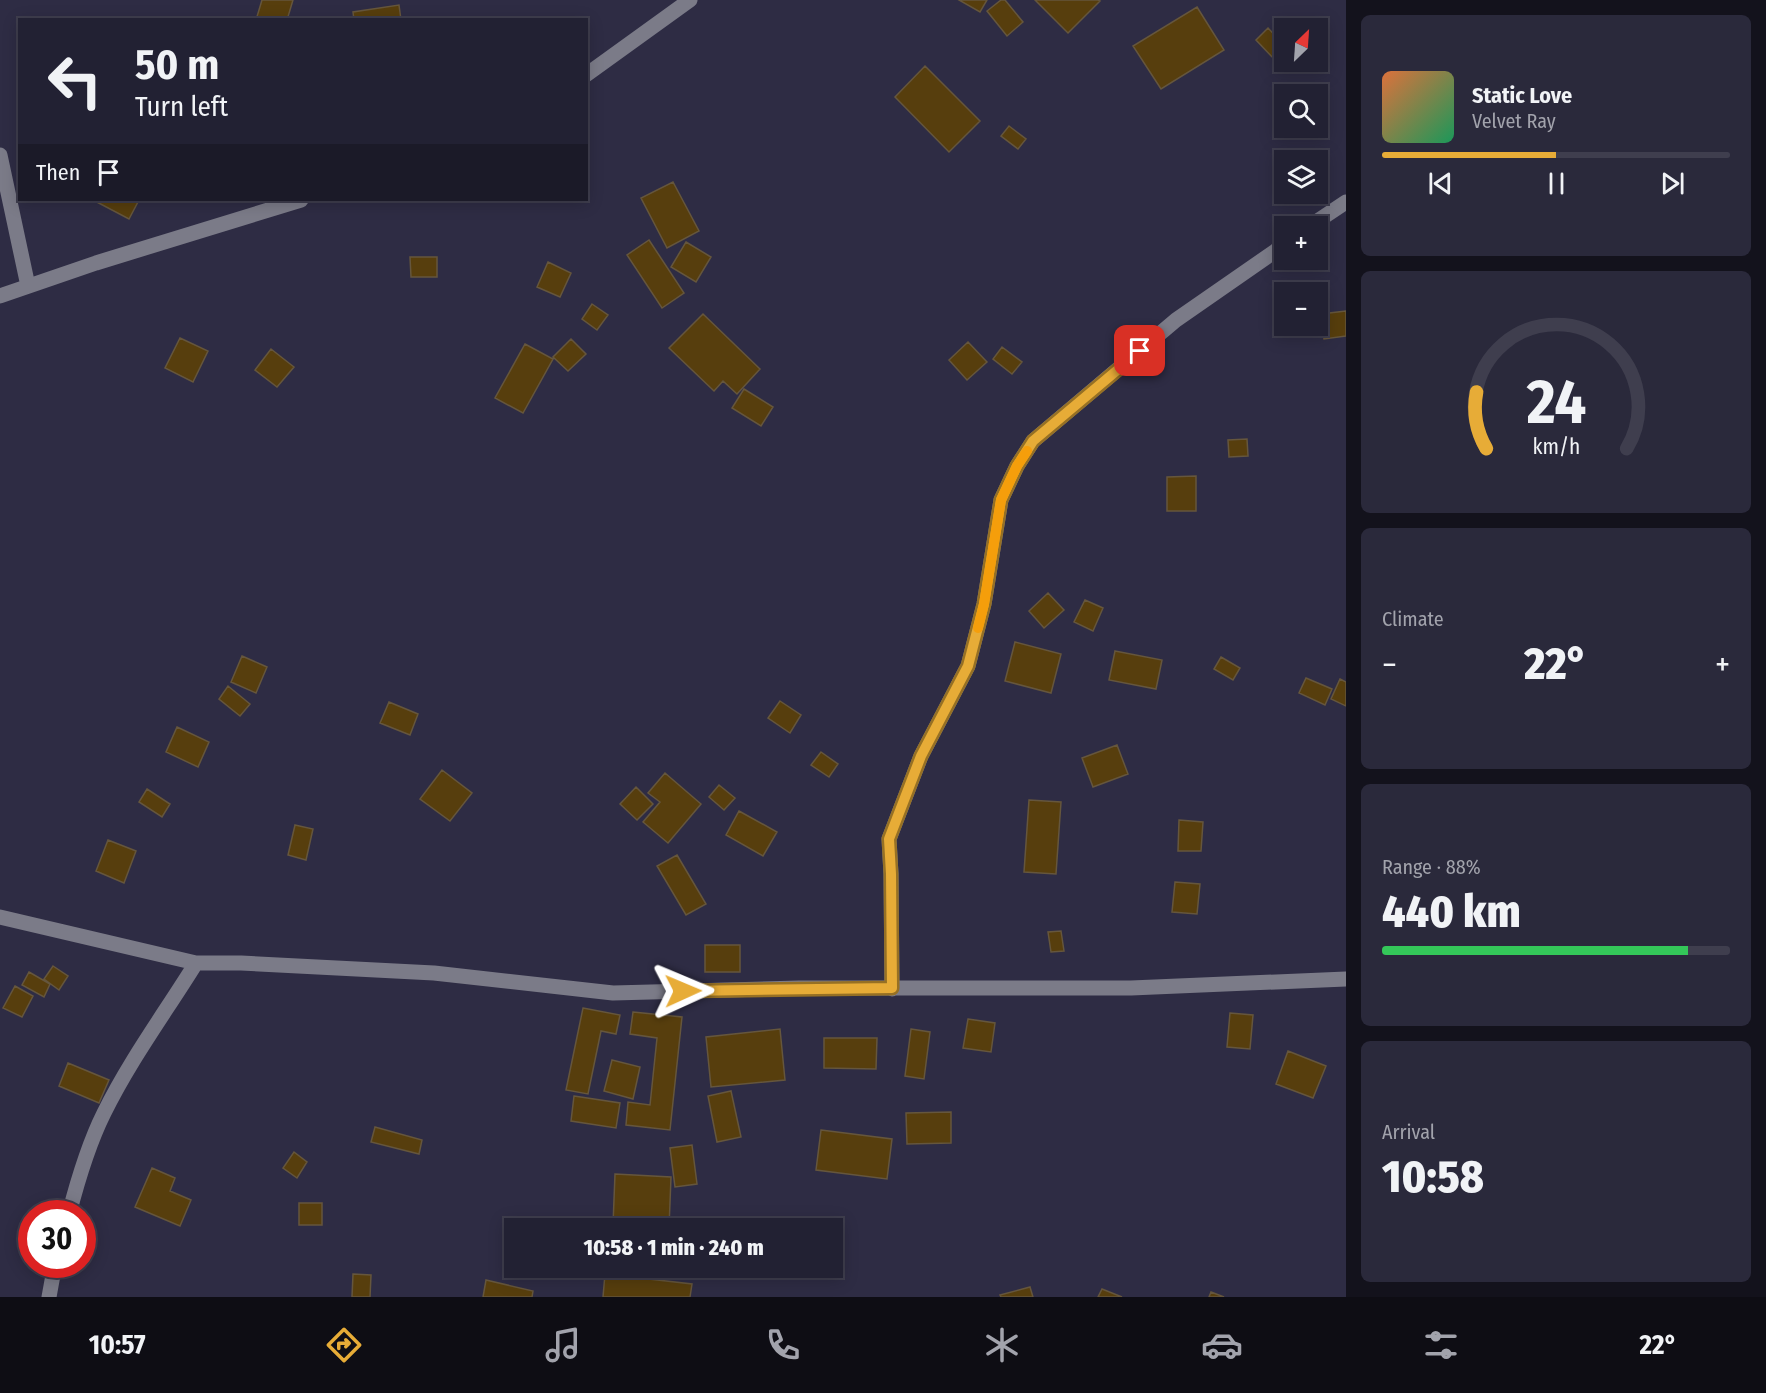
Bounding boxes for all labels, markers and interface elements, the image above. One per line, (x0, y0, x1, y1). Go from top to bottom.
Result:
north arrow (1274, 18, 1328, 72)
map controls (1274, 18, 1328, 336)
text: 50 m (135, 40, 219, 90)
icon: left (36, 42, 114, 120)
text: Static Love (1472, 82, 1572, 109)
button: search (1274, 84, 1328, 138)
text: Turn left (135, 91, 228, 123)
text: Velvet Ray (1472, 109, 1556, 133)
button: layers (1274, 150, 1328, 204)
icon: arrive (92, 156, 125, 189)
text: Then (36, 159, 80, 186)
icon: previous (1424, 167, 1457, 200)
icon: pause (1540, 167, 1573, 200)
icon: next (1656, 167, 1689, 200)
button: + (1274, 216, 1328, 270)
button: − (1274, 282, 1328, 336)
pin (1114, 325, 1165, 376)
icon: arrive (1123, 334, 1156, 367)
text: 24 (1525, 365, 1586, 440)
text: km/h (1532, 435, 1580, 461)
text: Climate (1382, 607, 1444, 631)
text: 22° (1524, 637, 1588, 691)
text: − (1382, 645, 1397, 685)
text: + (1715, 645, 1730, 685)
text: Range · 88% (1382, 855, 1481, 879)
text: 440 km (1382, 885, 1521, 939)
position arrow (651, 959, 715, 1023)
text: Arrival (1382, 1120, 1435, 1144)
text: 10:58 (1382, 1150, 1484, 1204)
speed limit sign: 30 (18, 1200, 96, 1278)
text: 10:58 · 1 min · 240 m (583, 1234, 764, 1261)
icon: directions (323, 1324, 365, 1366)
icon: music (542, 1324, 584, 1366)
icon: phone (762, 1324, 804, 1366)
icon: climate (981, 1324, 1023, 1366)
icon: car (1201, 1324, 1243, 1366)
icon: filters (1420, 1324, 1462, 1366)
text: 10:57 (89, 1329, 145, 1361)
text: 22° (1640, 1329, 1677, 1361)

